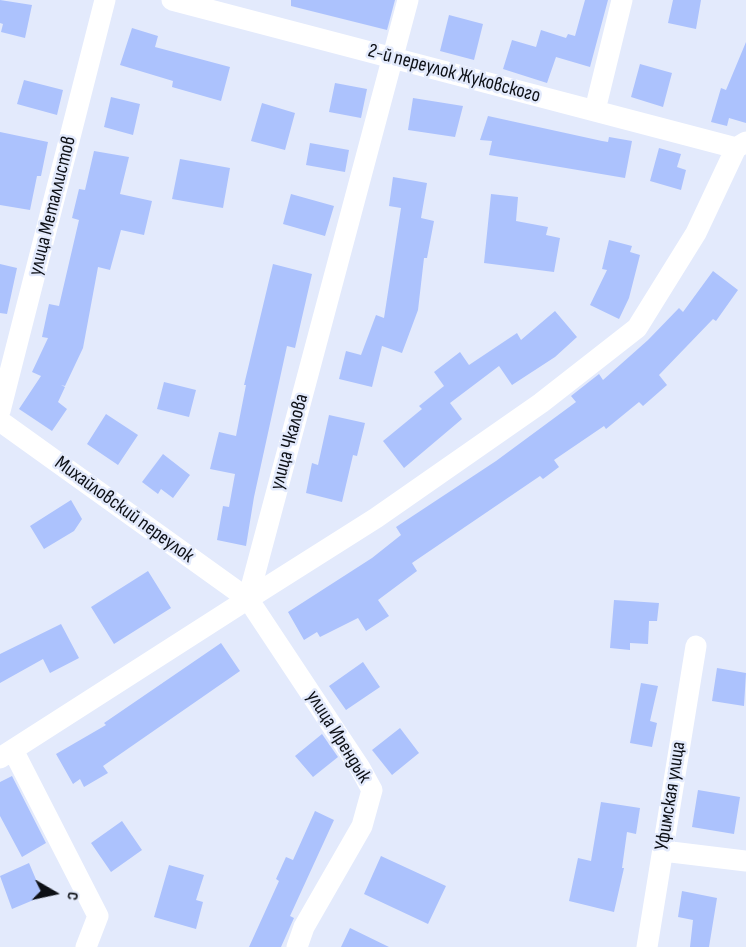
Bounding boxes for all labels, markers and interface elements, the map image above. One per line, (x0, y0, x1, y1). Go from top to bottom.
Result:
street label: 2-й переулок Жуковского (365, 39, 543, 109)
street label: улица Металлистов (24, 134, 82, 278)
street label: улица Чкалова (266, 391, 314, 493)
street label: Михайловский переулок (50, 451, 198, 569)
street label: улица Ирендык (300, 686, 376, 788)
street label: Уфимская улица (651, 740, 691, 852)
north arrow (24, 863, 84, 923)
text: С (62, 890, 82, 901)

